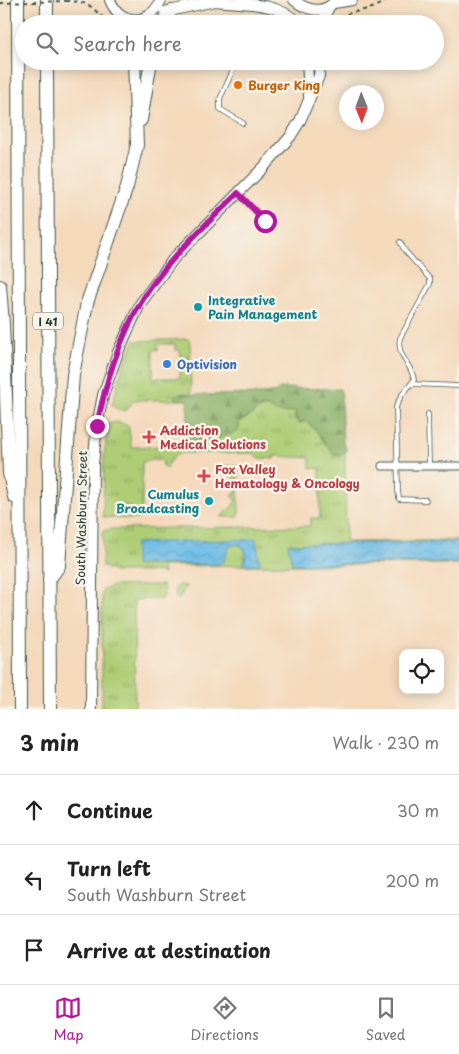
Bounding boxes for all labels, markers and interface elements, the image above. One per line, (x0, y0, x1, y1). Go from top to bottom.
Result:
search box (15, 15, 444, 70)
icon: search (33, 29, 61, 57)
text: Search here (73, 29, 182, 57)
place label: Burger King (248, 76, 320, 94)
marker: Burger King (232, 79, 244, 91)
north arrow (339, 85, 384, 130)
route start (254, 210, 277, 233)
place label: Integrative Pain Management (208, 291, 317, 323)
marker: Integrative Pain Management (192, 301, 204, 313)
road number: I 41 (33, 312, 63, 330)
place label: Optivision (177, 355, 237, 373)
marker: Optivision (161, 358, 173, 370)
route end (86, 415, 109, 438)
place label: Addiction Medical Solutions (160, 421, 266, 453)
marker: Addiction Medical Solutions (142, 430, 156, 444)
street label: South Washburn Street (71, 451, 91, 585)
place label: Fox Valley Hematology & Oncology (215, 460, 360, 492)
marker: Fox Valley Hematology & Oncology (197, 469, 211, 483)
place label: Cumulus Broadcasting (116, 485, 199, 517)
marker: Cumulus Broadcasting (203, 495, 215, 507)
map controls (399, 649, 444, 694)
button: locate (399, 649, 444, 694)
text: 3 min (20, 726, 79, 758)
text: Walk · 230 m (332, 730, 439, 754)
icon: ahead (20, 796, 48, 824)
text: Continue (67, 796, 153, 824)
text: 30 m (397, 798, 439, 822)
text: Turn left (67, 854, 151, 882)
icon: left (20, 866, 48, 894)
text: 200 m (386, 868, 439, 892)
text: South Washburn Street (67, 882, 246, 906)
icon: arrive (20, 936, 48, 964)
text: Arrive at destination (67, 936, 271, 964)
tab: Map (54, 994, 83, 1045)
tab: Directions (191, 994, 259, 1045)
tab: Saved (366, 994, 405, 1045)

